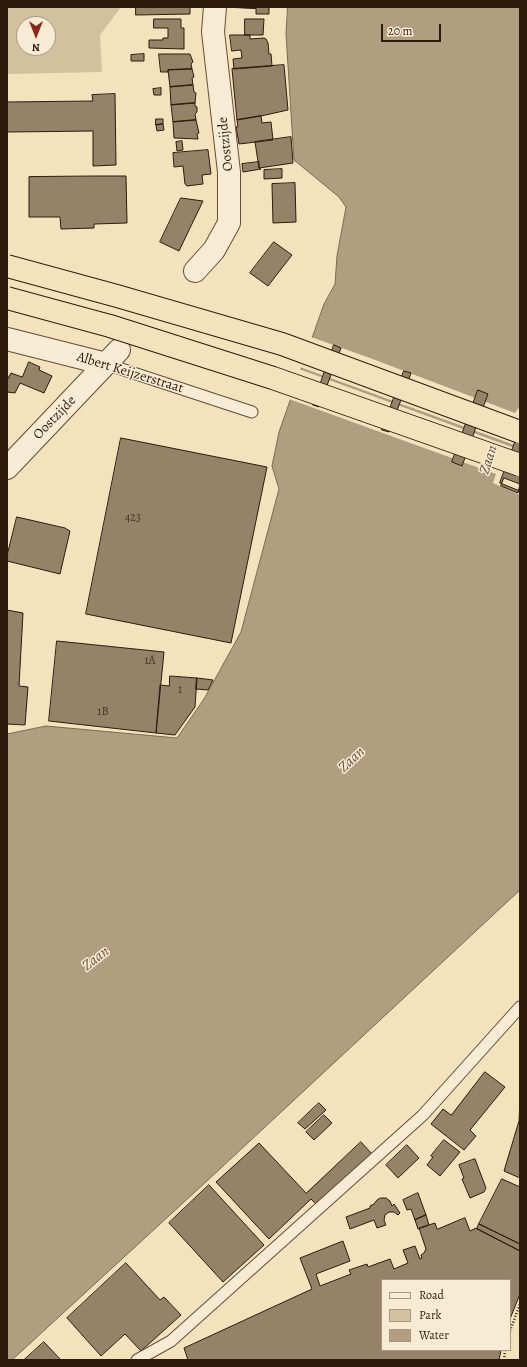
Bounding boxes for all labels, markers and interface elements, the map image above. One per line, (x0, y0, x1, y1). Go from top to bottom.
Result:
north arrow (16, 16, 56, 56)
scale bar (383, 16, 443, 42)
text: 20 m (388, 23, 412, 39)
text: N (32, 40, 40, 55)
street label: Oostzijde (215, 116, 237, 172)
street label: Albert Keijzerstraat (75, 349, 185, 397)
street label: Oostzijde (30, 393, 80, 443)
water label: Zaan (476, 443, 502, 477)
house number: 423 (125, 511, 141, 525)
house number: 1A (144, 654, 156, 668)
house number: 1 (178, 683, 182, 697)
house number: 1B (97, 705, 109, 719)
water label: Zaan (335, 743, 369, 777)
water label: Zaan (79, 943, 113, 975)
legend (381, 1279, 511, 1351)
text: Road (419, 1287, 444, 1303)
text: Park (419, 1307, 442, 1323)
text: Water (419, 1327, 449, 1343)

